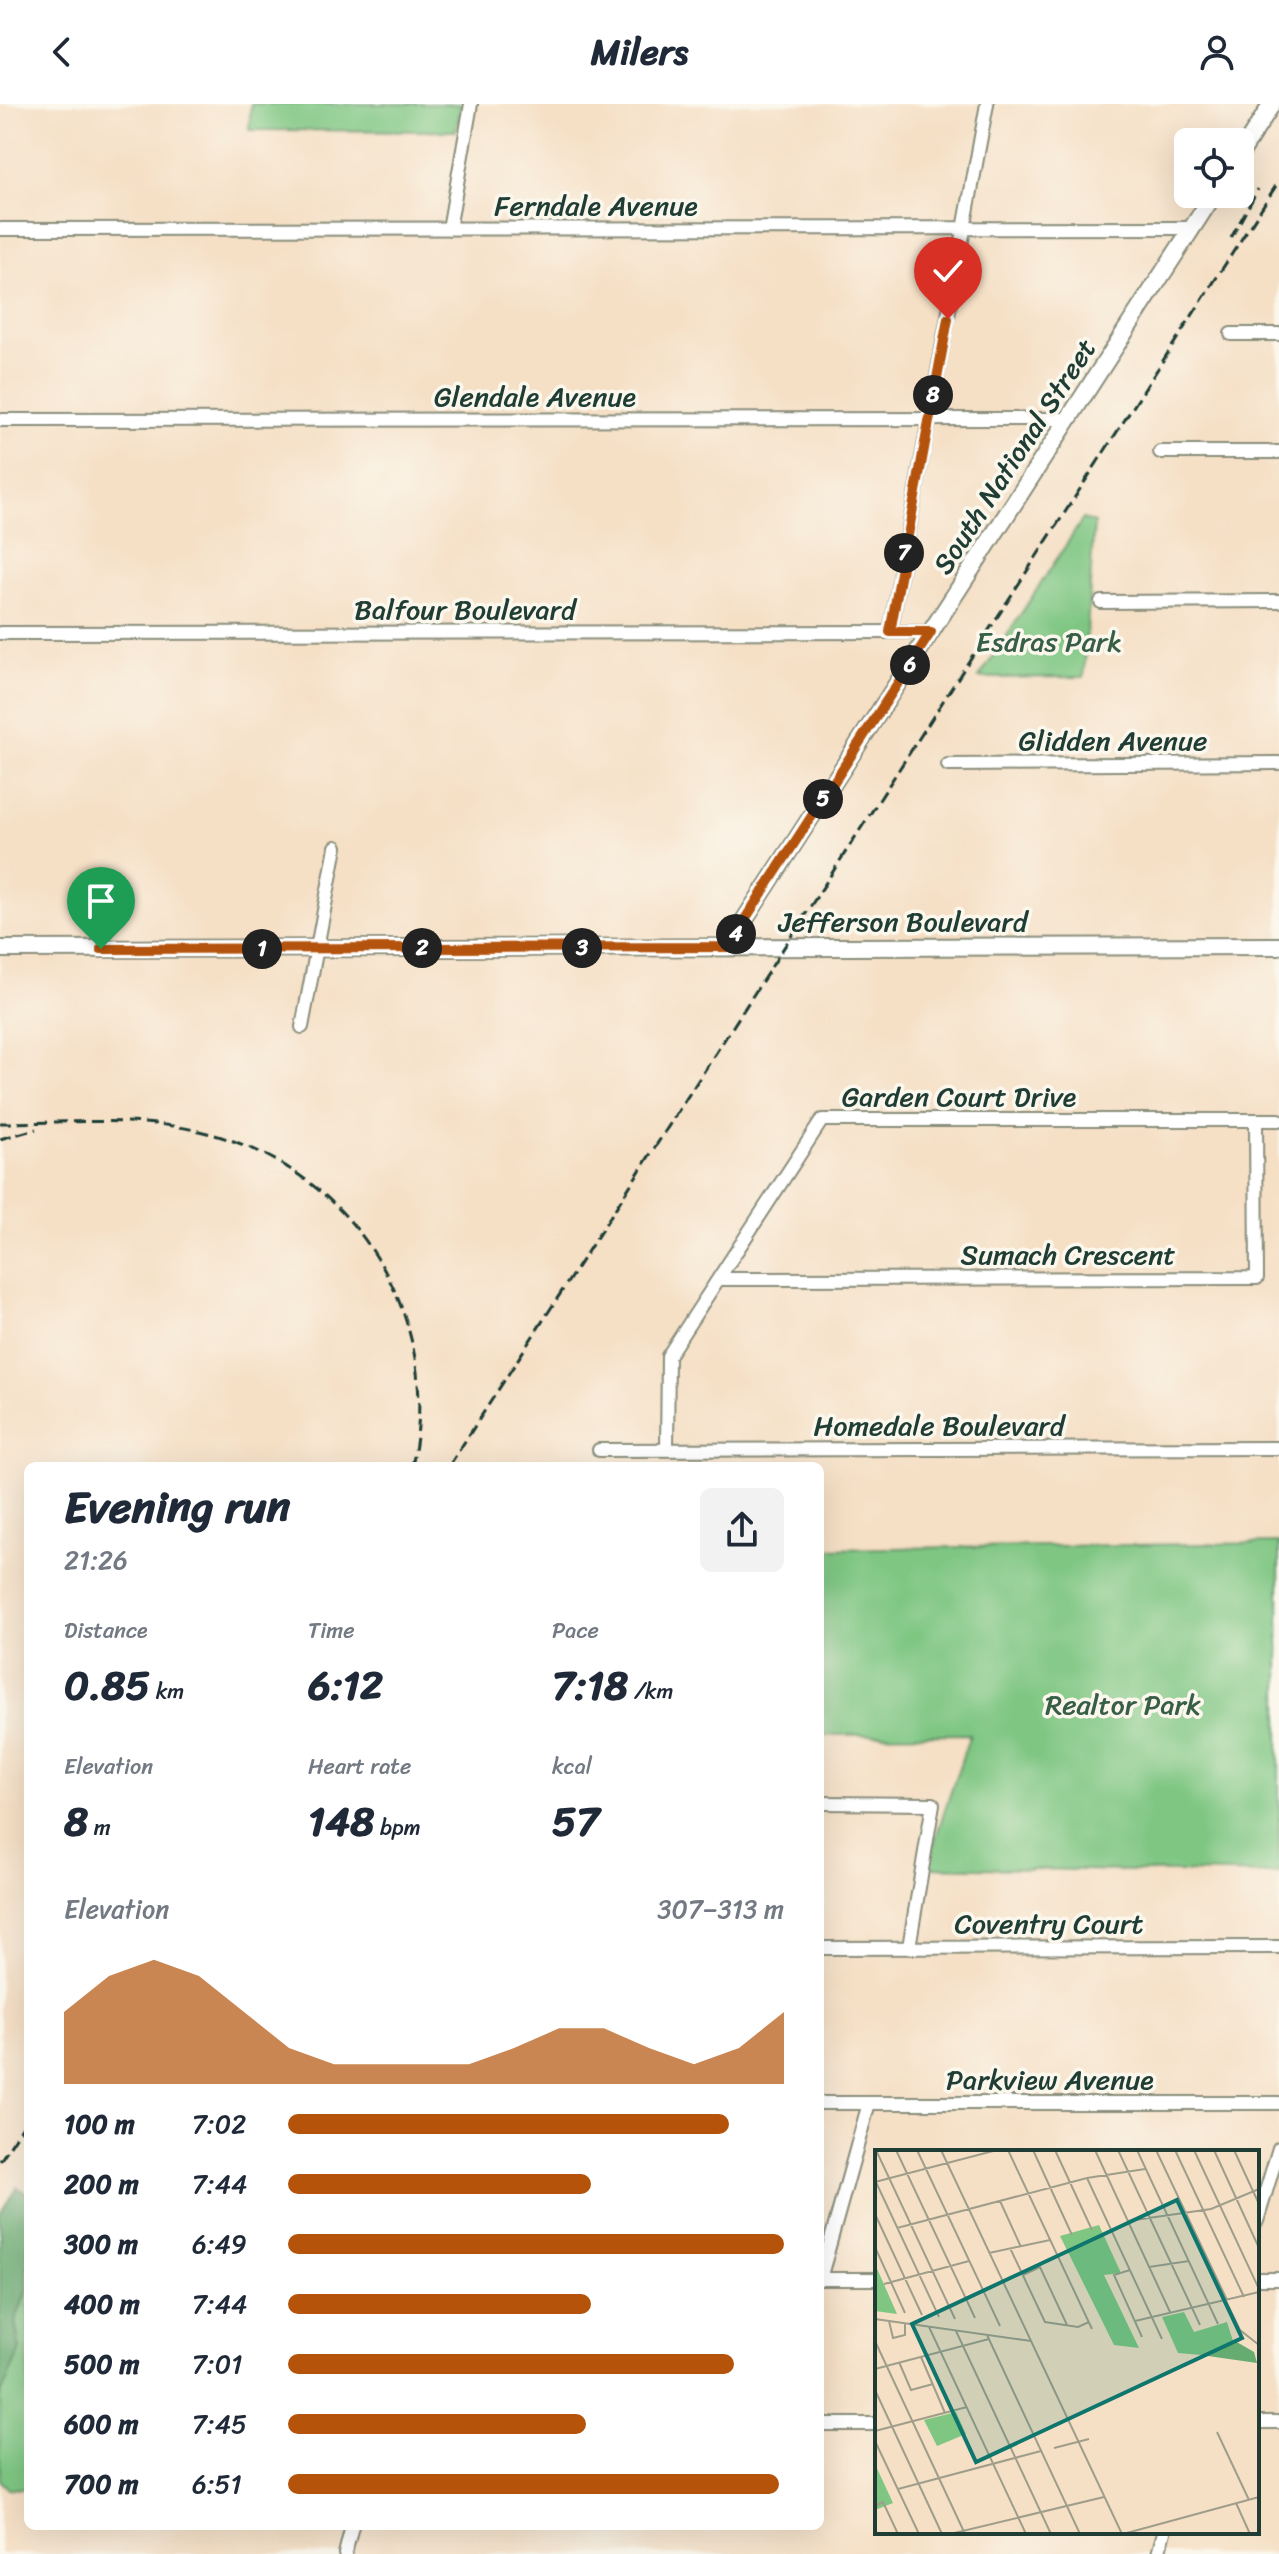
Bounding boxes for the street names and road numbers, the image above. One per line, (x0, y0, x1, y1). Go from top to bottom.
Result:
street label: Ferndale Avenue (494, 181, 698, 230)
street label: South National Street (919, 328, 1110, 584)
street label: Glendale Avenue (434, 372, 636, 421)
street label: Balfour Boulevard (354, 585, 578, 634)
street label: Glidden Avenue (1019, 716, 1207, 765)
street label: Jefferson Boulevard (777, 897, 1030, 946)
street label: Garden Court Drive (842, 1072, 1076, 1121)
street label: Sumach Crescent (960, 1230, 1176, 1279)
street label: Homedale Boulevard (814, 1401, 1067, 1450)
street label: Coventry Court (954, 1899, 1144, 1948)
street label: Parkview Avenue (946, 2055, 1154, 2104)

